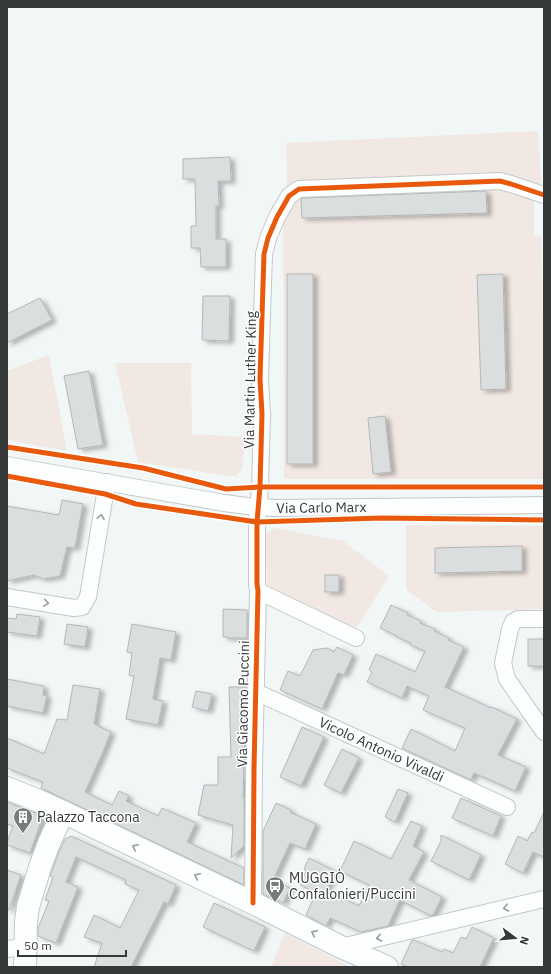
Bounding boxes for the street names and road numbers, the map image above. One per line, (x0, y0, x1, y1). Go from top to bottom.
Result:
street label: Via Martin Luther King (240, 310, 260, 449)
street label: Via Carlo Marx (276, 498, 367, 517)
street label: Via Giacomo Puccini (233, 640, 253, 768)
street label: Vicolo Antonio Vivaldi (316, 713, 447, 786)

